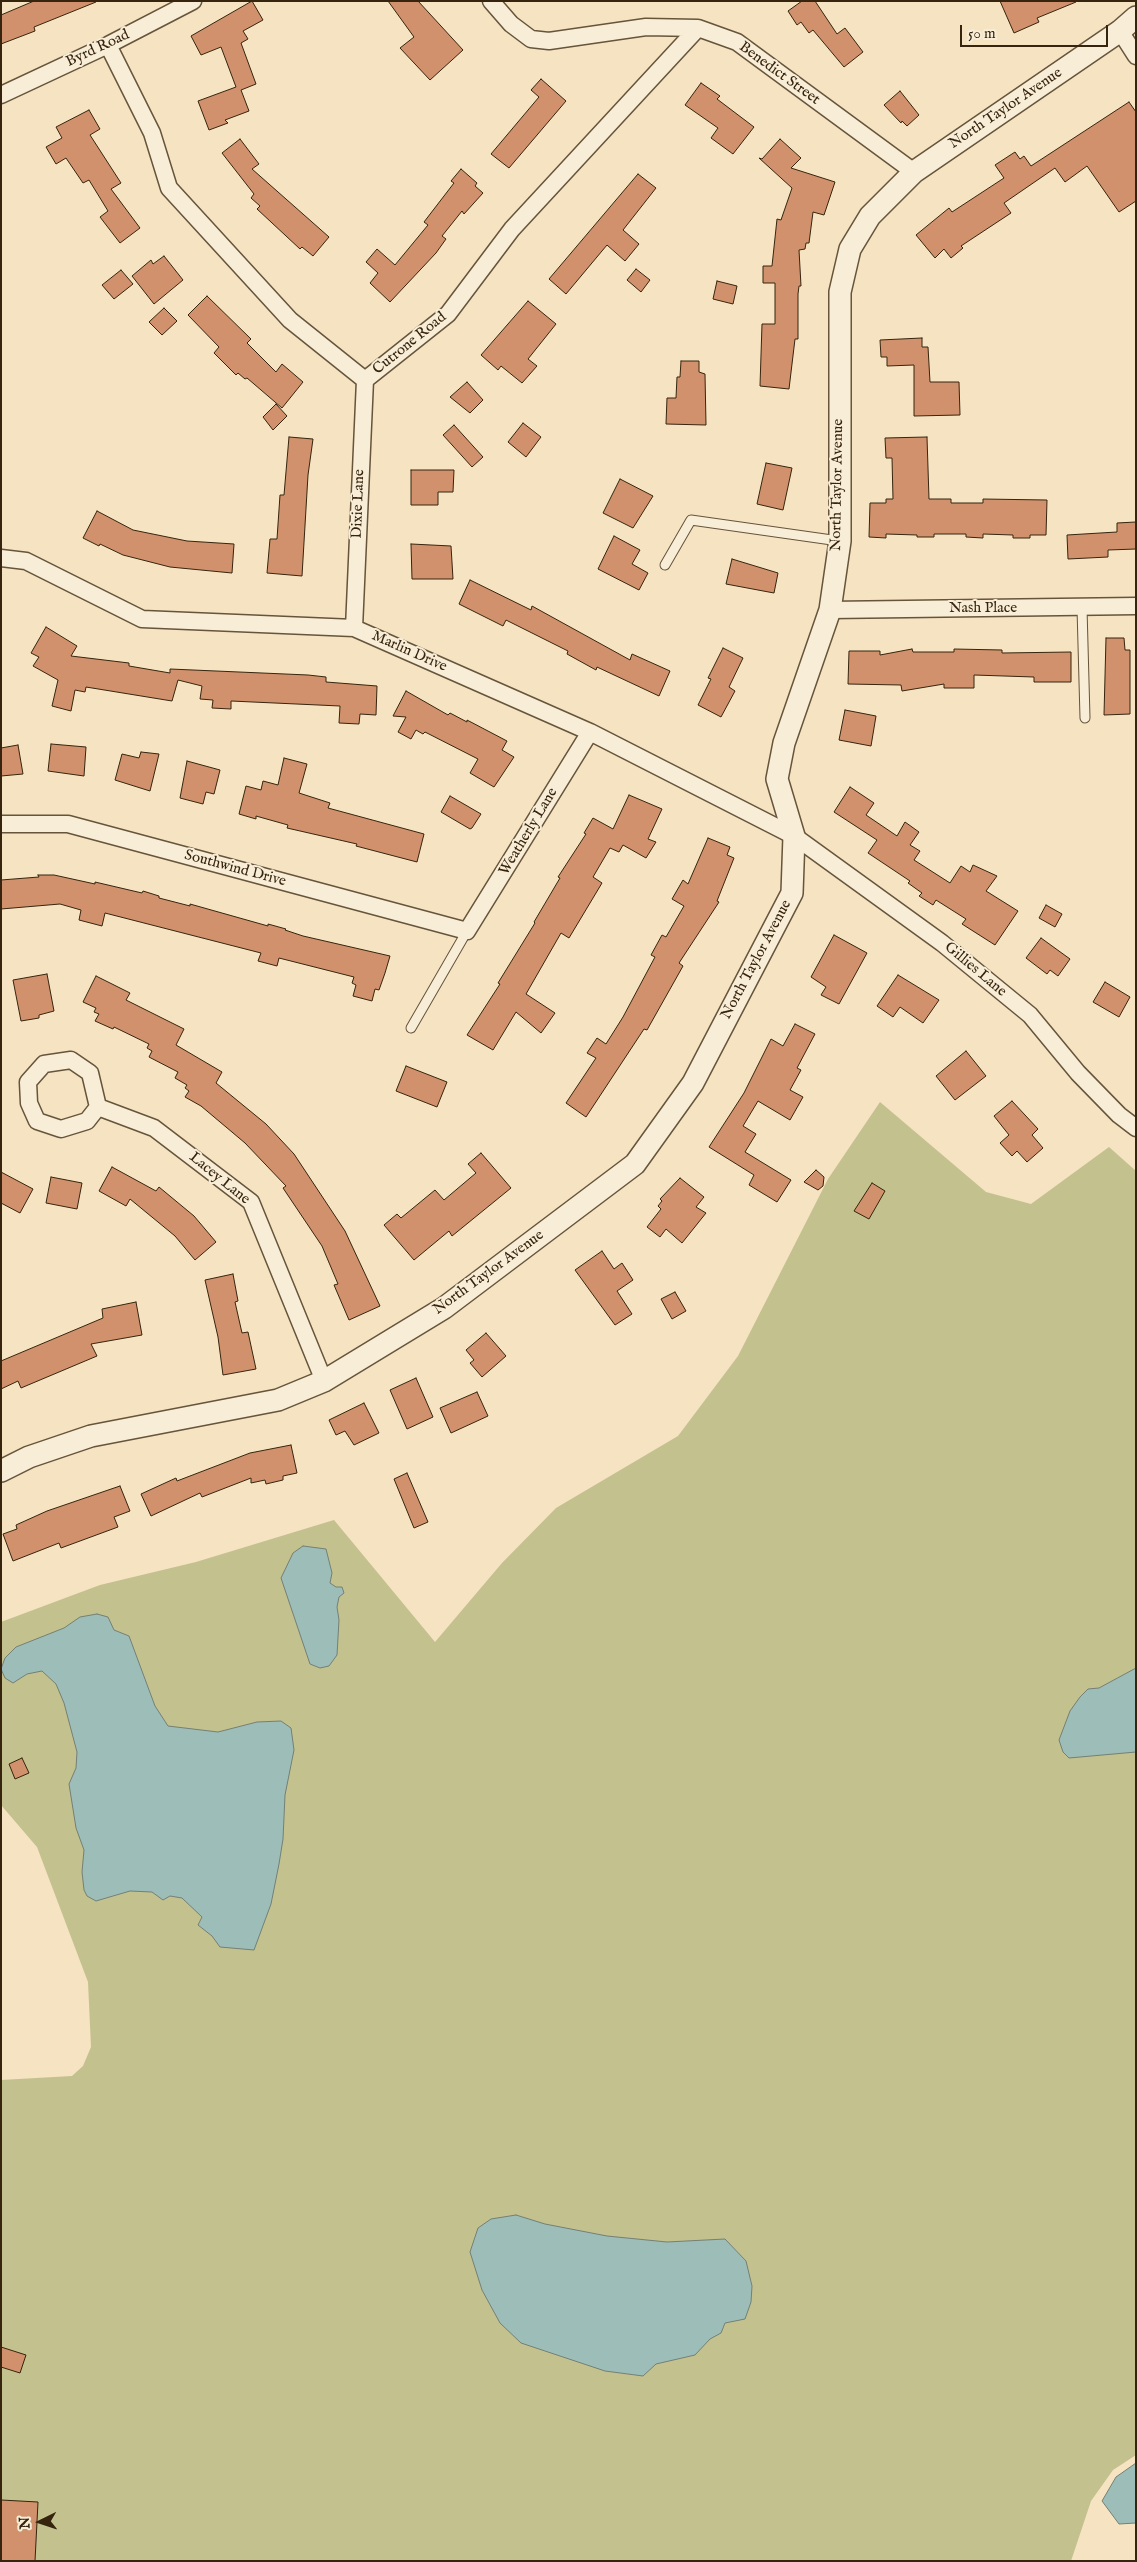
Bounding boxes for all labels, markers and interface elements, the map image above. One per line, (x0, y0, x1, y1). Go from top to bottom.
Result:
scale bar (962, 15, 1110, 47)
text: 50 m (968, 24, 996, 43)
street label: Byrd Road (63, 26, 133, 72)
street label: Benedict Street (735, 39, 823, 109)
street label: North Taylor Avenue (946, 64, 1066, 154)
street label: Cutrone Road (370, 309, 450, 379)
street label: North Taylor Avenue (828, 419, 848, 551)
street label: Dixie Lane (349, 469, 369, 539)
street label: Nash Place (949, 600, 1017, 618)
street label: Marlin Drive (369, 627, 449, 677)
street label: Weatherly Lane (496, 785, 562, 879)
street label: Southwind Drive (182, 847, 288, 891)
street label: North Taylor Avenue (718, 897, 796, 1023)
street label: Gillies Lane (940, 939, 1010, 1001)
street label: Lacey Lane (185, 1149, 253, 1209)
street label: North Taylor Avenue (430, 1227, 548, 1319)
north arrow (15, 2497, 65, 2547)
text: N (16, 2516, 34, 2530)

